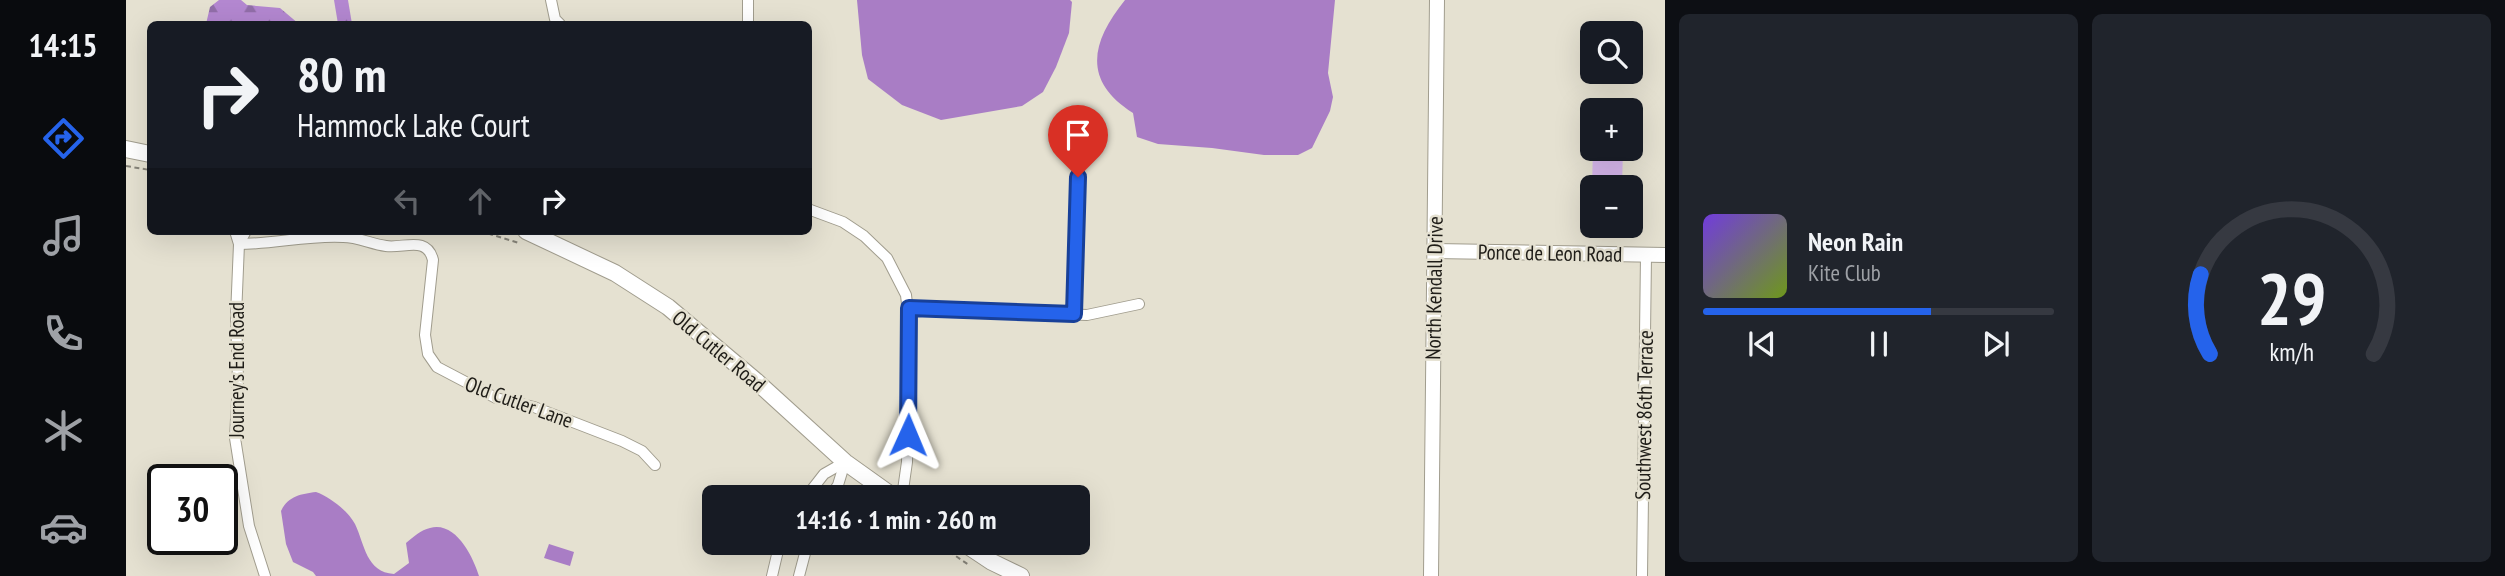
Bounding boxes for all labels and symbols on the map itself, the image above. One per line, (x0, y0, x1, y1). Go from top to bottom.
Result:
pin (1048, 105, 1108, 177)
street label: North Kendall Drive (1419, 216, 1449, 360)
street label: Ponce de Leon Road (1478, 238, 1622, 268)
street label: Journey's End Road (223, 302, 250, 439)
street label: Old Cutler Road (667, 304, 771, 398)
street label: Southwest 86th Terrace (1629, 330, 1659, 500)
street label: Old Cutler Lane (461, 370, 577, 434)
position arrow (871, 398, 945, 472)
speed limit sign: 30 (147, 464, 238, 555)

